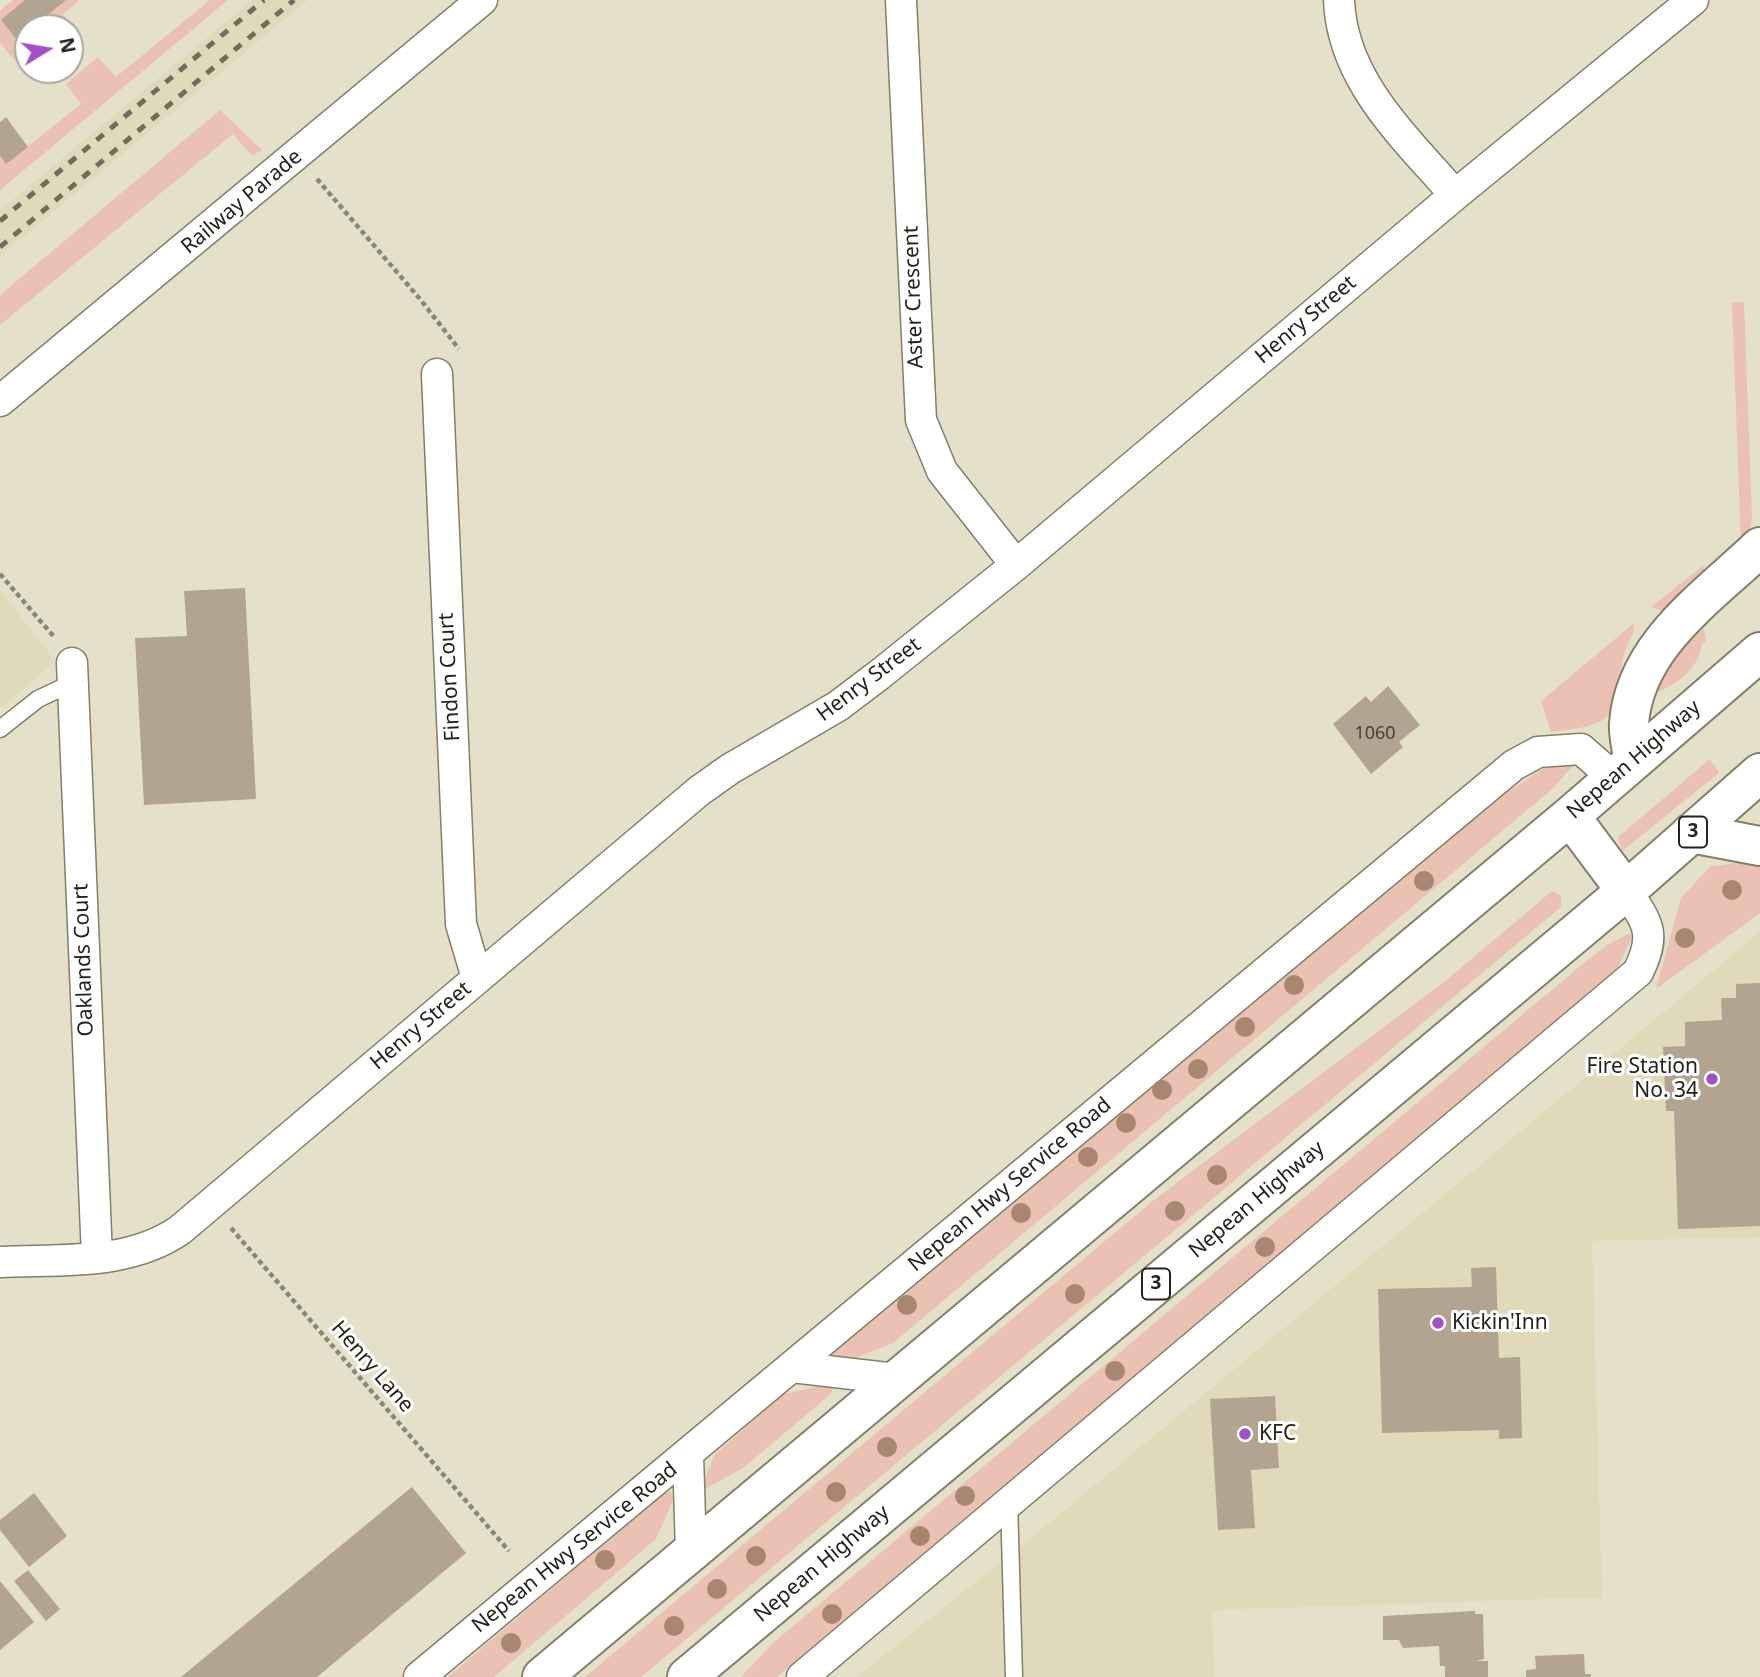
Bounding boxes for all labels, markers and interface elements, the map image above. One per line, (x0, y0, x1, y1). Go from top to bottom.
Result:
north arrow (14, 14, 84, 84)
text: N (53, 35, 82, 55)
street label: Railway Parade (177, 144, 307, 260)
street label: Aster Crescent (899, 225, 929, 369)
street label: Henry Street (1250, 271, 1362, 369)
street label: Findon Court (434, 612, 466, 742)
street label: Henry Street (812, 633, 926, 727)
street label: Nepean Highway (1562, 695, 1706, 825)
house number: 1060 (1354, 723, 1396, 745)
road number: 3 (1679, 817, 1707, 848)
street label: Oaklands Court (69, 883, 99, 1037)
street label: Henry Street (365, 977, 477, 1075)
place label: Fire Station No. 34 (1587, 1054, 1698, 1104)
marker: Fire Station No. 34 (1704, 1071, 1720, 1087)
street label: Nepean Hwy Service Road (903, 1093, 1117, 1277)
street label: Nepean Highway (1184, 1136, 1330, 1264)
road number: 3 (1142, 1268, 1170, 1300)
place label: Kickin'Inn (1452, 1310, 1548, 1336)
marker: Kickin'Inn (1430, 1315, 1446, 1331)
street label: Henry Lane (325, 1316, 419, 1418)
place label: KFC (1259, 1421, 1296, 1447)
marker: KFC (1237, 1426, 1253, 1442)
street label: Nepean Hwy Service Road (467, 1457, 683, 1639)
street label: Nepean Highway (749, 1500, 895, 1628)

